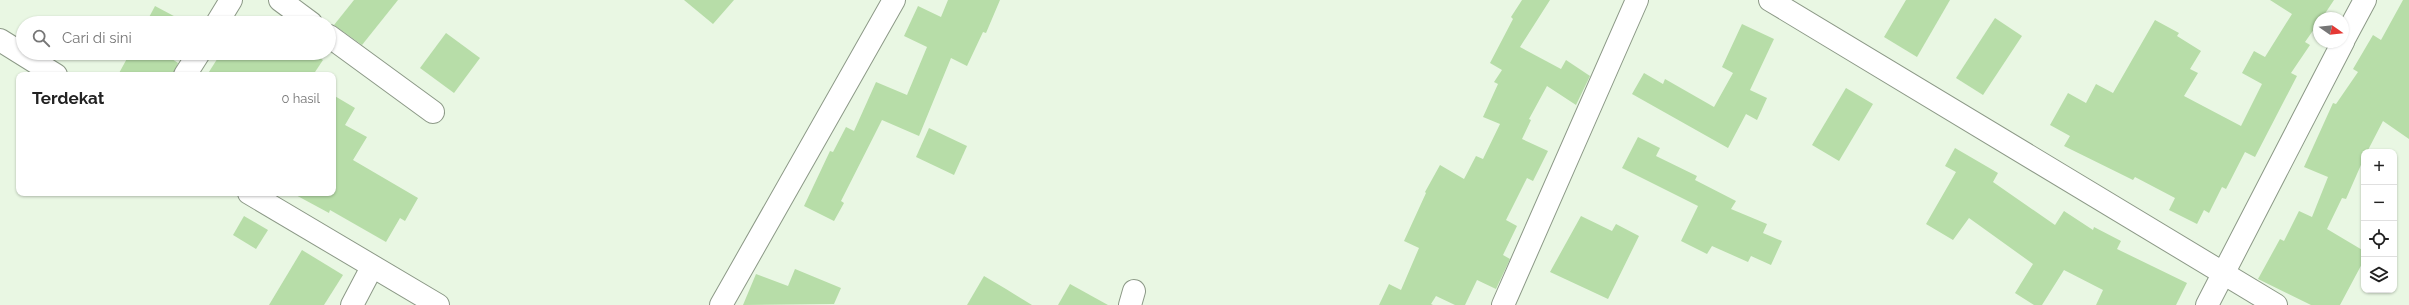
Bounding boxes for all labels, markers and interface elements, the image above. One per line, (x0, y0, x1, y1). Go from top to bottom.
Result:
north arrow (2313, 12, 2349, 48)
search box (16, 16, 336, 60)
icon: search (30, 27, 52, 49)
text: Cari di sini (62, 29, 132, 47)
text: Terdekat (32, 88, 104, 108)
text: 0 hasil (281, 91, 320, 106)
map controls (2361, 149, 2397, 293)
button: + (2361, 149, 2397, 185)
button: − (2361, 185, 2397, 221)
button: locate (2361, 221, 2397, 257)
button: layers (2361, 257, 2397, 293)

